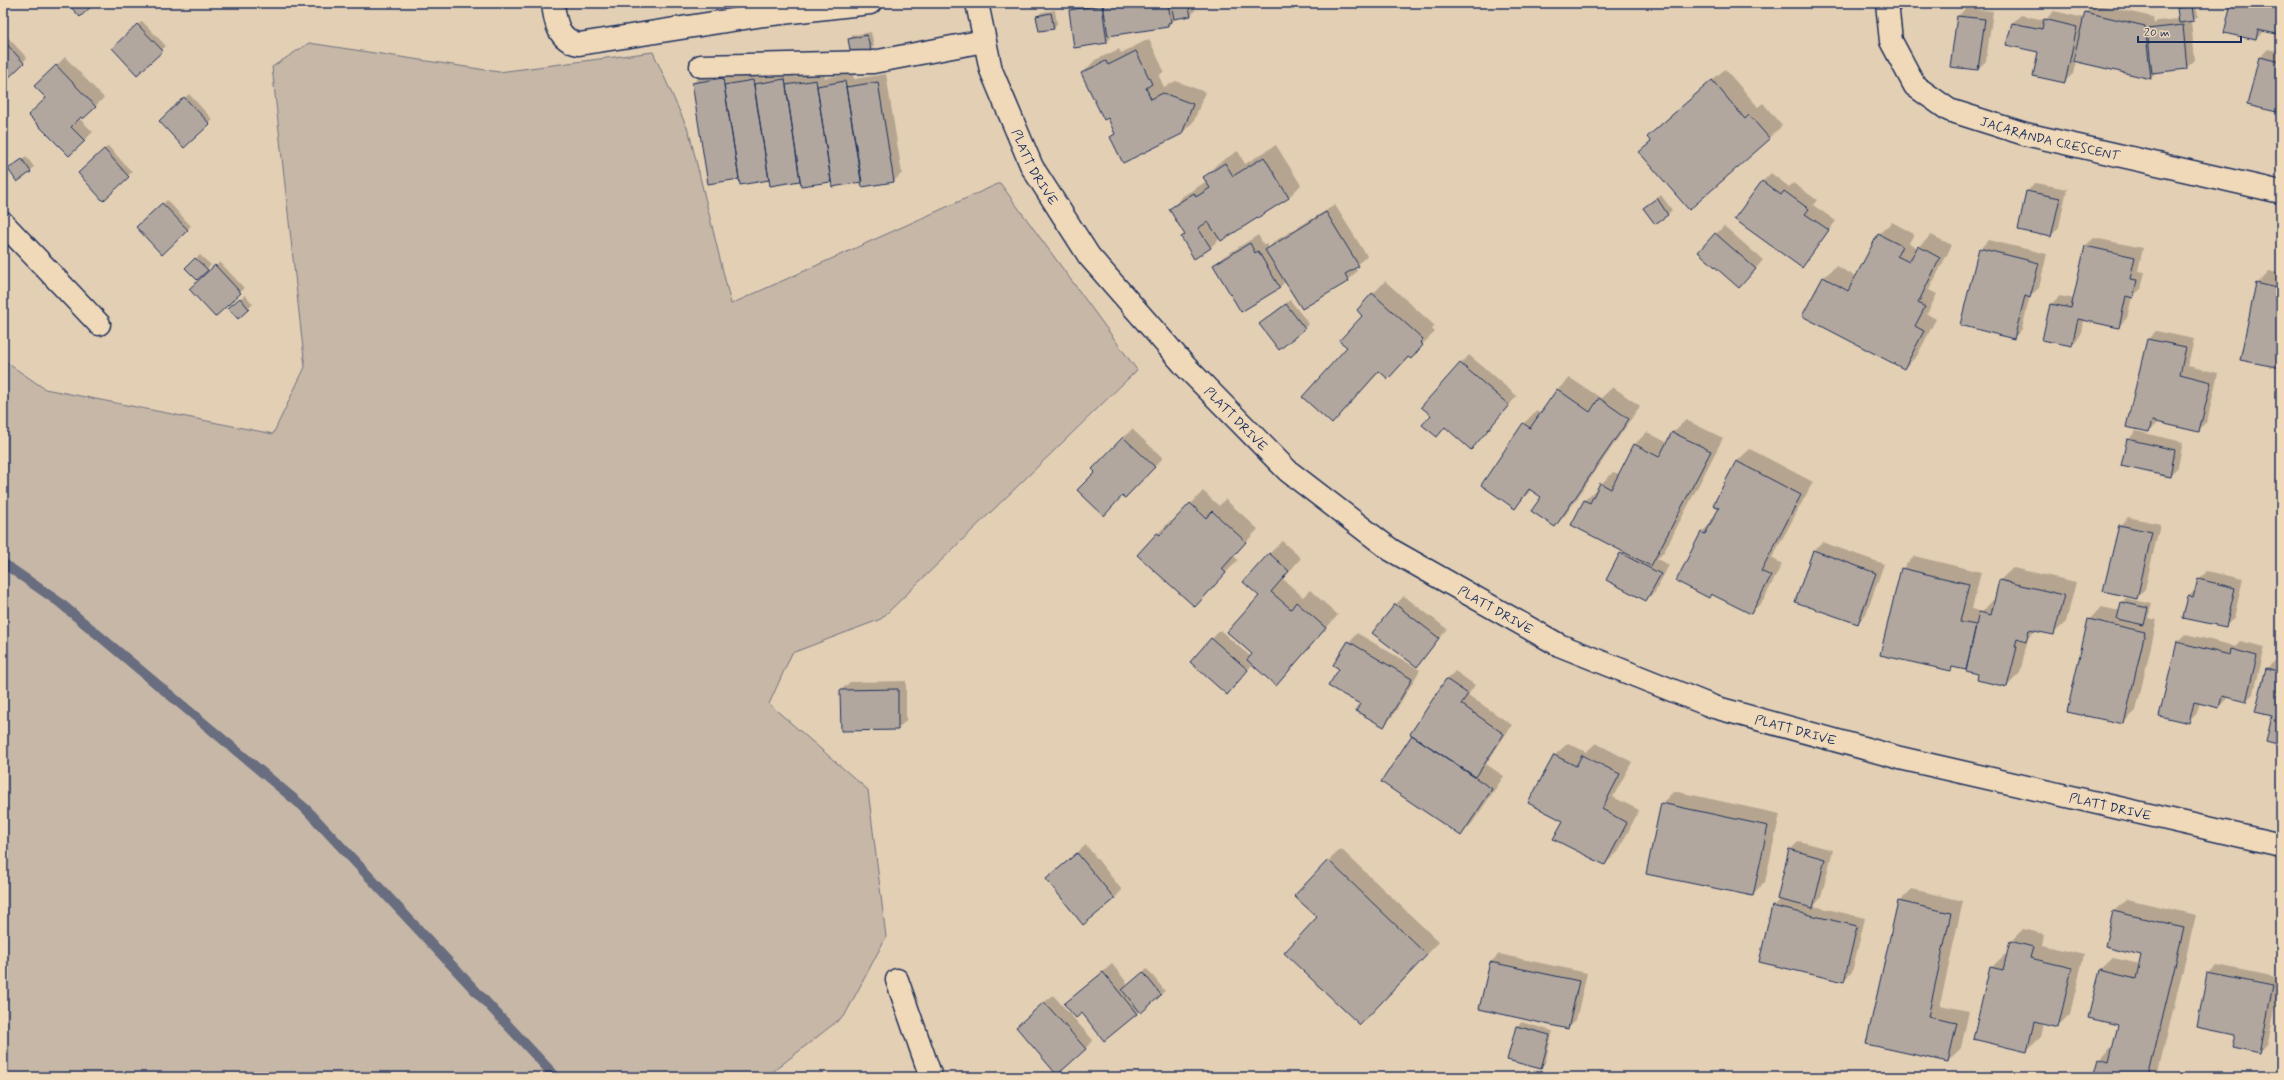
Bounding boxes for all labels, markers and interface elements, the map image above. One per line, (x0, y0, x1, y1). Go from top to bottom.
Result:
scale bar (2138, 18, 2241, 44)
text: 20 m (2144, 25, 2170, 41)
street label: JACARANDA CRESCENT (1978, 113, 2122, 165)
street label: PLATT DRIVE (1007, 127, 1061, 209)
street label: PLATT DRIVE (1200, 384, 1271, 455)
street label: PLATT DRIVE (1455, 583, 1536, 639)
street label: PLATT DRIVE (1753, 712, 1838, 750)
street label: PLATT DRIVE (2067, 790, 2153, 825)

